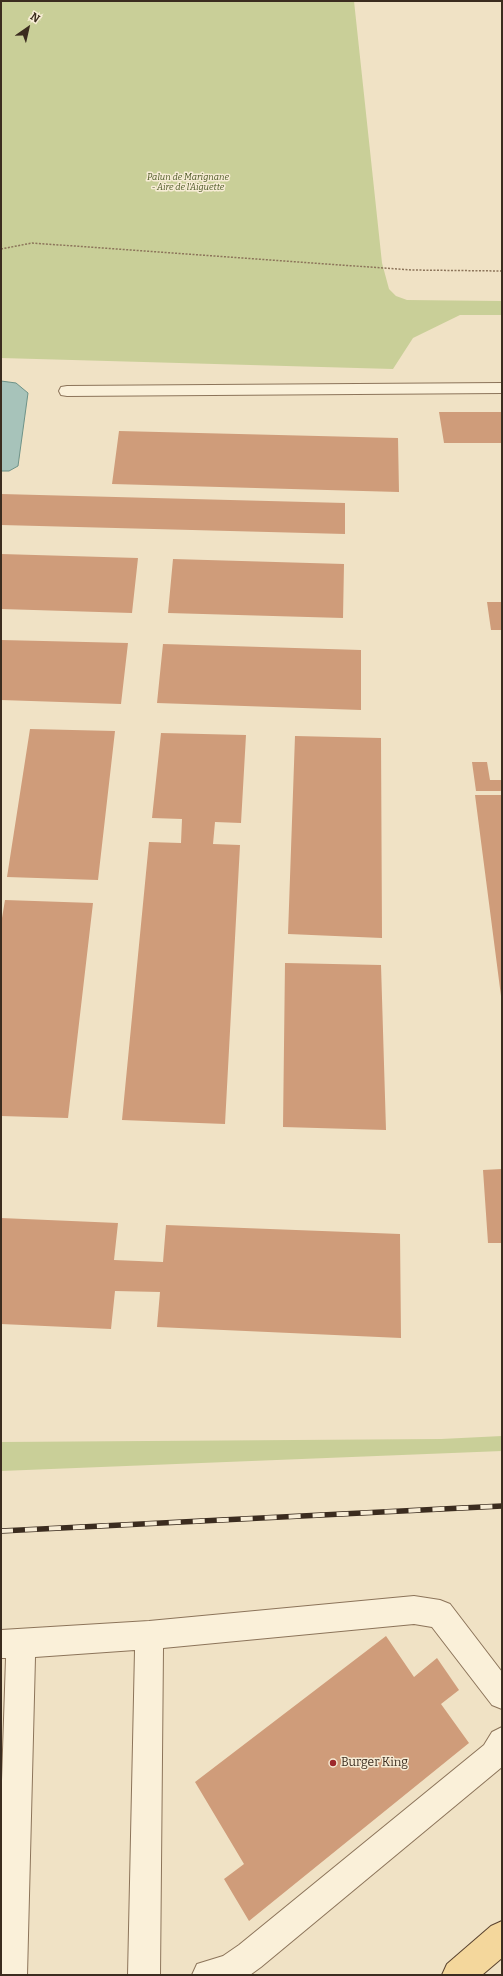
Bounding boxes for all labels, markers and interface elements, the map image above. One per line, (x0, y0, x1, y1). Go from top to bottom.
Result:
north arrow (8, 8, 48, 48)
text: N (28, 10, 42, 25)
park label: Palun de Marignane - Aire de l'Aiguette (147, 172, 229, 193)
place label: Burger King (341, 1756, 408, 1770)
marker: Burger King (328, 1758, 338, 1768)

